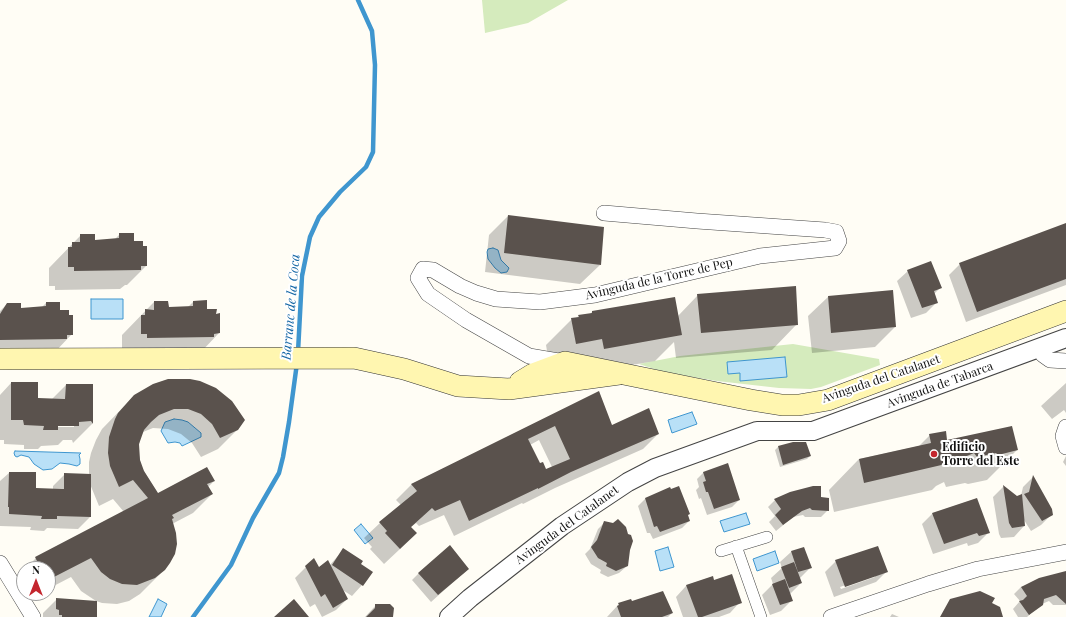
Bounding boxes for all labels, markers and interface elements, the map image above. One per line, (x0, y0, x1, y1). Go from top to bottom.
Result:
water label: Barranc de la Coca (279, 253, 303, 361)
street label: Avinguda de la Torre de Pep (584, 255, 734, 303)
street label: Avinguda del Catalanet (820, 352, 942, 406)
street label: Avinguda de Tabarca (885, 359, 995, 411)
place label: Edificio Torre del Este (942, 440, 1019, 468)
marker: Edificio Torre del Este (929, 449, 939, 459)
street label: Avinguda del Catalanet (513, 483, 621, 567)
north arrow (16, 561, 56, 601)
text: N (32, 562, 40, 577)

